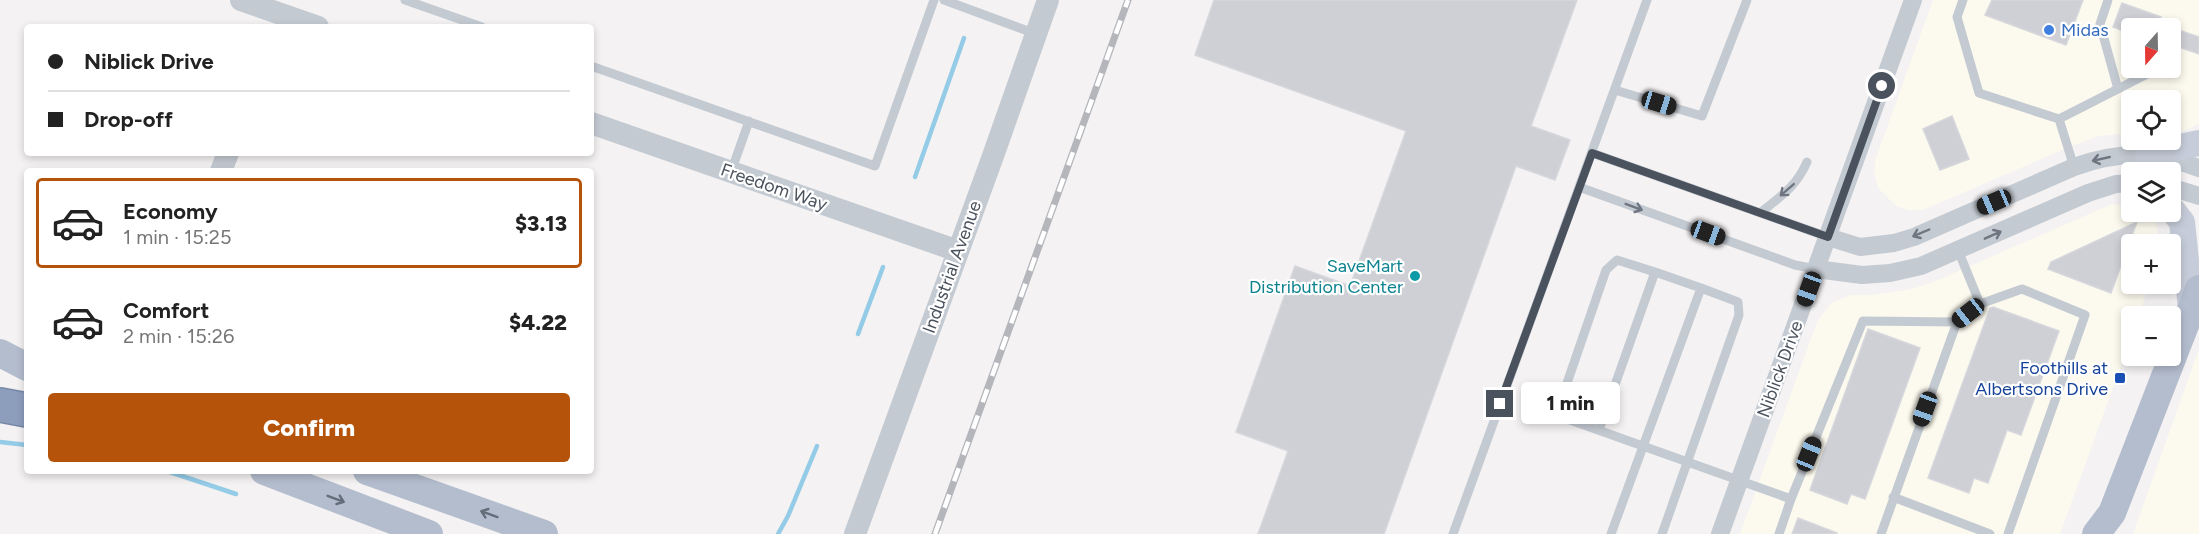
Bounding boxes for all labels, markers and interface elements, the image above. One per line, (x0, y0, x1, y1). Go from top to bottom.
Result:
north arrow (2121, 18, 2181, 78)
map controls (2121, 18, 2181, 366)
place label: Midas (2061, 19, 2109, 41)
marker: Midas (2042, 23, 2056, 37)
text: Niblick Drive (84, 48, 214, 75)
route start (1868, 72, 1895, 99)
car (1639, 89, 1679, 117)
button: locate (2121, 90, 2181, 150)
text: Drop-off (84, 106, 173, 133)
one-way arrow (2092, 154, 2111, 165)
street label: Freedom Way (718, 159, 831, 216)
button: layers (2121, 162, 2181, 222)
one-way arrow (1779, 184, 1795, 197)
car (1974, 187, 2014, 217)
icon: car (51, 196, 105, 250)
text: Economy (123, 198, 218, 225)
street label: Industrial Avenue (918, 198, 986, 336)
one-way arrow (1625, 202, 1643, 213)
text: $3.13 (515, 210, 567, 237)
car (1688, 218, 1728, 248)
text: 1 min · 15:25 (123, 225, 231, 249)
one-way arrow (1912, 228, 1930, 239)
one-way arrow (1984, 229, 2002, 240)
button: + (2121, 234, 2181, 294)
place label: SaveMart Distribution Center (1249, 255, 1403, 298)
marker: SaveMart Distribution Center (1408, 269, 1422, 283)
car (1794, 269, 1824, 309)
icon: car (51, 295, 105, 349)
car (1948, 295, 1988, 331)
text: Comfort (123, 297, 209, 324)
button: − (2121, 306, 2181, 366)
text: $4.22 (509, 309, 567, 336)
street label: Niblick Drive (1752, 317, 1808, 420)
text: 2 min · 15:26 (123, 324, 234, 348)
place label: Foothills at Albertsons Drive (1975, 357, 2108, 400)
marker: Foothills at Albertsons Drive (2113, 371, 2127, 385)
callout: 1 min (1521, 383, 1620, 425)
car (1910, 389, 1940, 429)
route end (1486, 390, 1513, 417)
text: 1 min (1547, 391, 1594, 415)
button: Confirm (48, 393, 570, 462)
car (1794, 434, 1824, 474)
one-way arrow (326, 494, 345, 505)
one-way arrow (480, 508, 499, 519)

